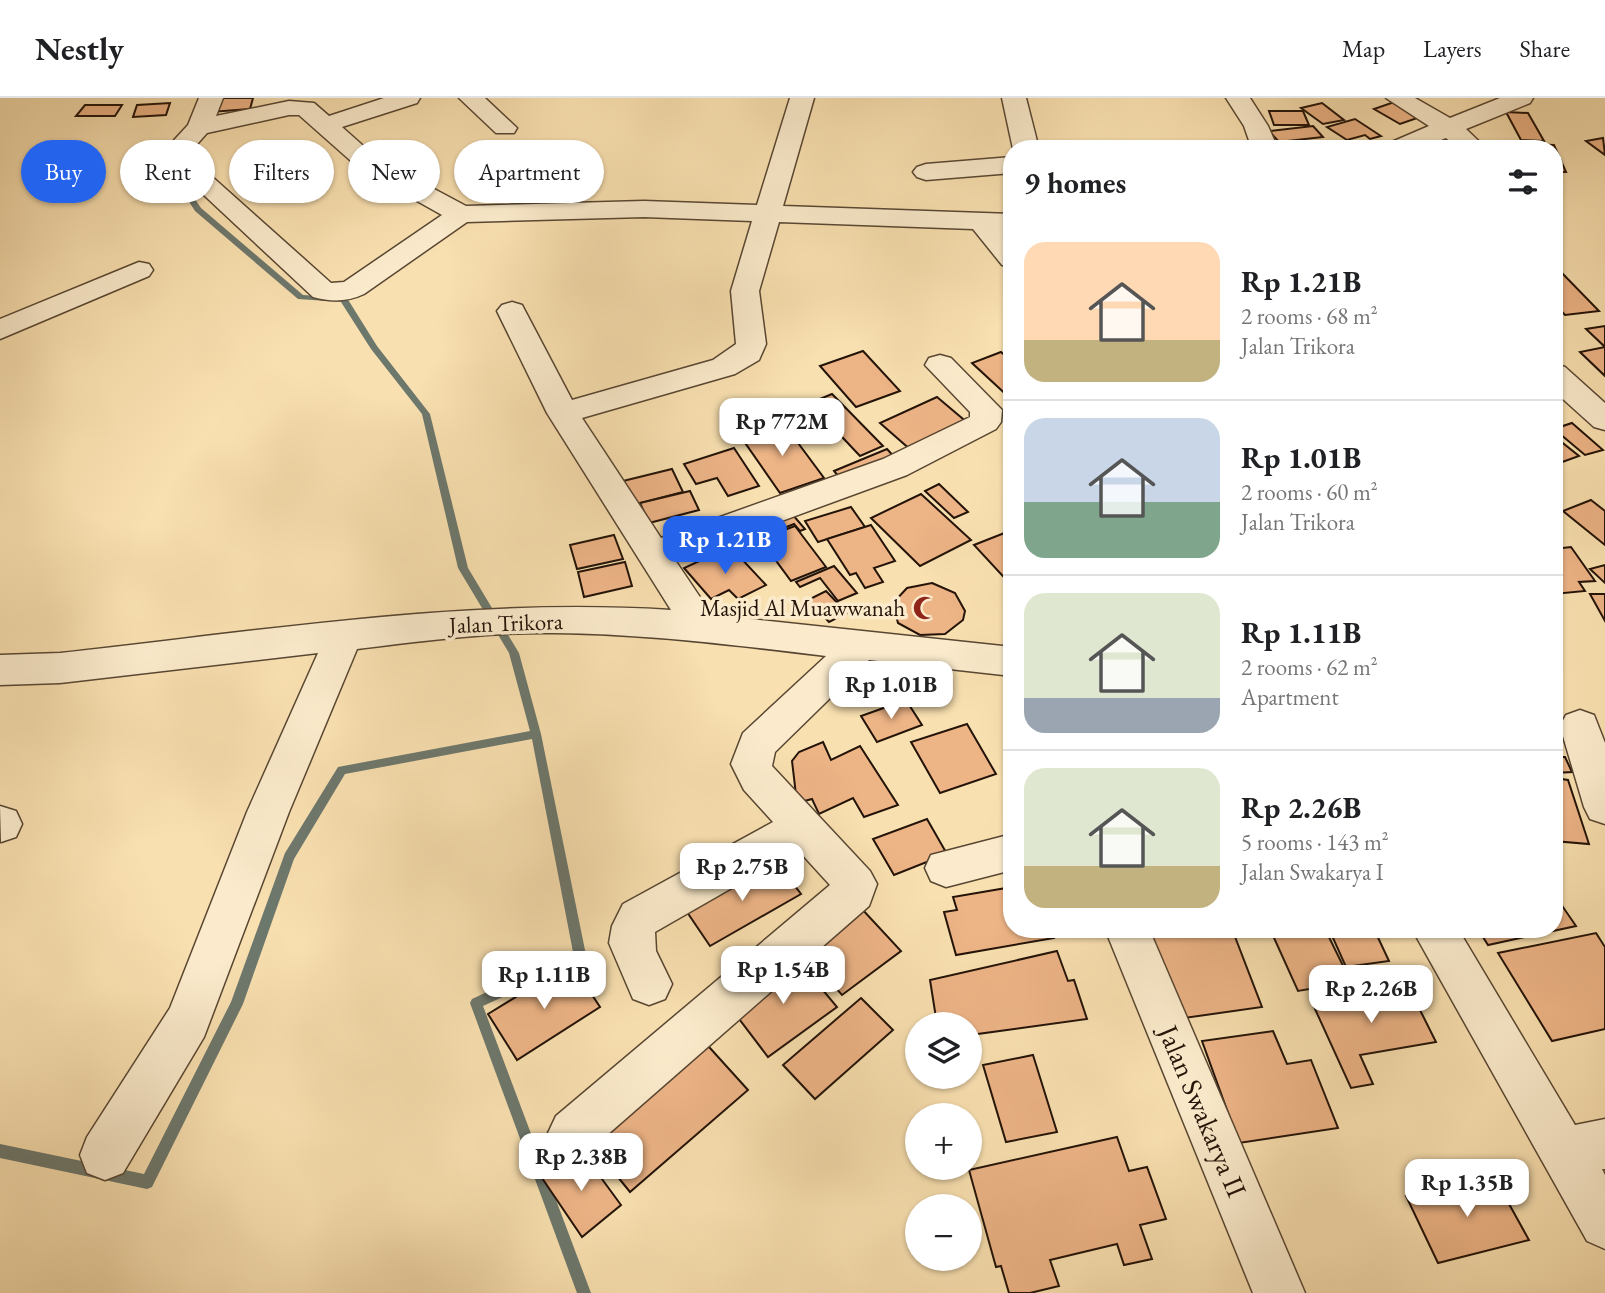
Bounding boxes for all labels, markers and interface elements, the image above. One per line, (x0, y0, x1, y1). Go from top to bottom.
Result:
text: Nestly (35, 27, 124, 70)
text: Map (1342, 33, 1385, 64)
text: Layers (1423, 33, 1482, 64)
text: Share (1520, 33, 1570, 64)
chip: Buy (21, 140, 106, 203)
chip: Rent (120, 140, 215, 203)
chip: Filters (229, 140, 334, 203)
chip: New (348, 140, 440, 203)
chip: Apartment (454, 140, 604, 203)
text: 9 homes (1024, 163, 1126, 202)
icon: filters (1504, 163, 1542, 201)
text: Rp 1.21B (1241, 262, 1361, 301)
icon: home (1080, 270, 1164, 354)
text: 2 rooms · 68 m² (1241, 301, 1378, 331)
text: Jalan Trikora (1241, 331, 1355, 361)
pin: Rp 772M (717, 398, 847, 458)
text: Rp 772M (735, 406, 829, 436)
text: Rp 1.01B (1241, 438, 1361, 477)
icon: home (1080, 446, 1164, 530)
text: 2 rooms · 60 m² (1241, 477, 1378, 507)
text: Jalan Trikora (1241, 507, 1355, 537)
pin: Rp 1.21B (653, 517, 797, 576)
text: Rp 1.21B (679, 524, 771, 554)
place label: Masjid Al Muawwanah (700, 593, 905, 623)
mosque icon: Masjid Al Muawwanah (911, 594, 939, 622)
street label: Jalan Trikora (447, 606, 564, 640)
text: Rp 1.11B (1241, 613, 1361, 652)
icon: home (1080, 621, 1164, 705)
text: 2 rooms · 62 m² (1241, 652, 1378, 682)
pin: Rp 1.01B (819, 662, 963, 721)
text: Rp 1.01B (845, 669, 937, 699)
text: Apartment (1241, 682, 1339, 712)
text: Rp 2.26B (1241, 788, 1361, 827)
icon: home (1080, 796, 1164, 880)
text: 5 rooms · 143 m² (1241, 827, 1389, 857)
pin: Rp 2.75B (670, 844, 814, 903)
text: Rp 2.75B (696, 851, 788, 881)
text: Jalan Swakarya I (1241, 857, 1384, 887)
pin: Rp 1.54B (711, 946, 855, 1006)
pin: Rp 1.11B (472, 951, 616, 1011)
text: Rp 1.54B (737, 954, 829, 984)
text: Rp 1.11B (498, 959, 590, 989)
pin: Rp 2.26B (1299, 965, 1443, 1025)
text: Rp 2.26B (1325, 973, 1417, 1003)
map controls (905, 1012, 982, 1271)
button: layers (905, 1012, 982, 1089)
street label: Jalan Swakarya II (1150, 1018, 1256, 1203)
button: + (905, 1103, 982, 1180)
pin: Rp 2.38B (509, 1134, 653, 1193)
text: Rp 2.38B (535, 1141, 627, 1171)
pin: Rp 1.35B (1395, 1160, 1539, 1219)
text: Rp 1.35B (1421, 1167, 1513, 1197)
button: − (905, 1194, 982, 1271)

